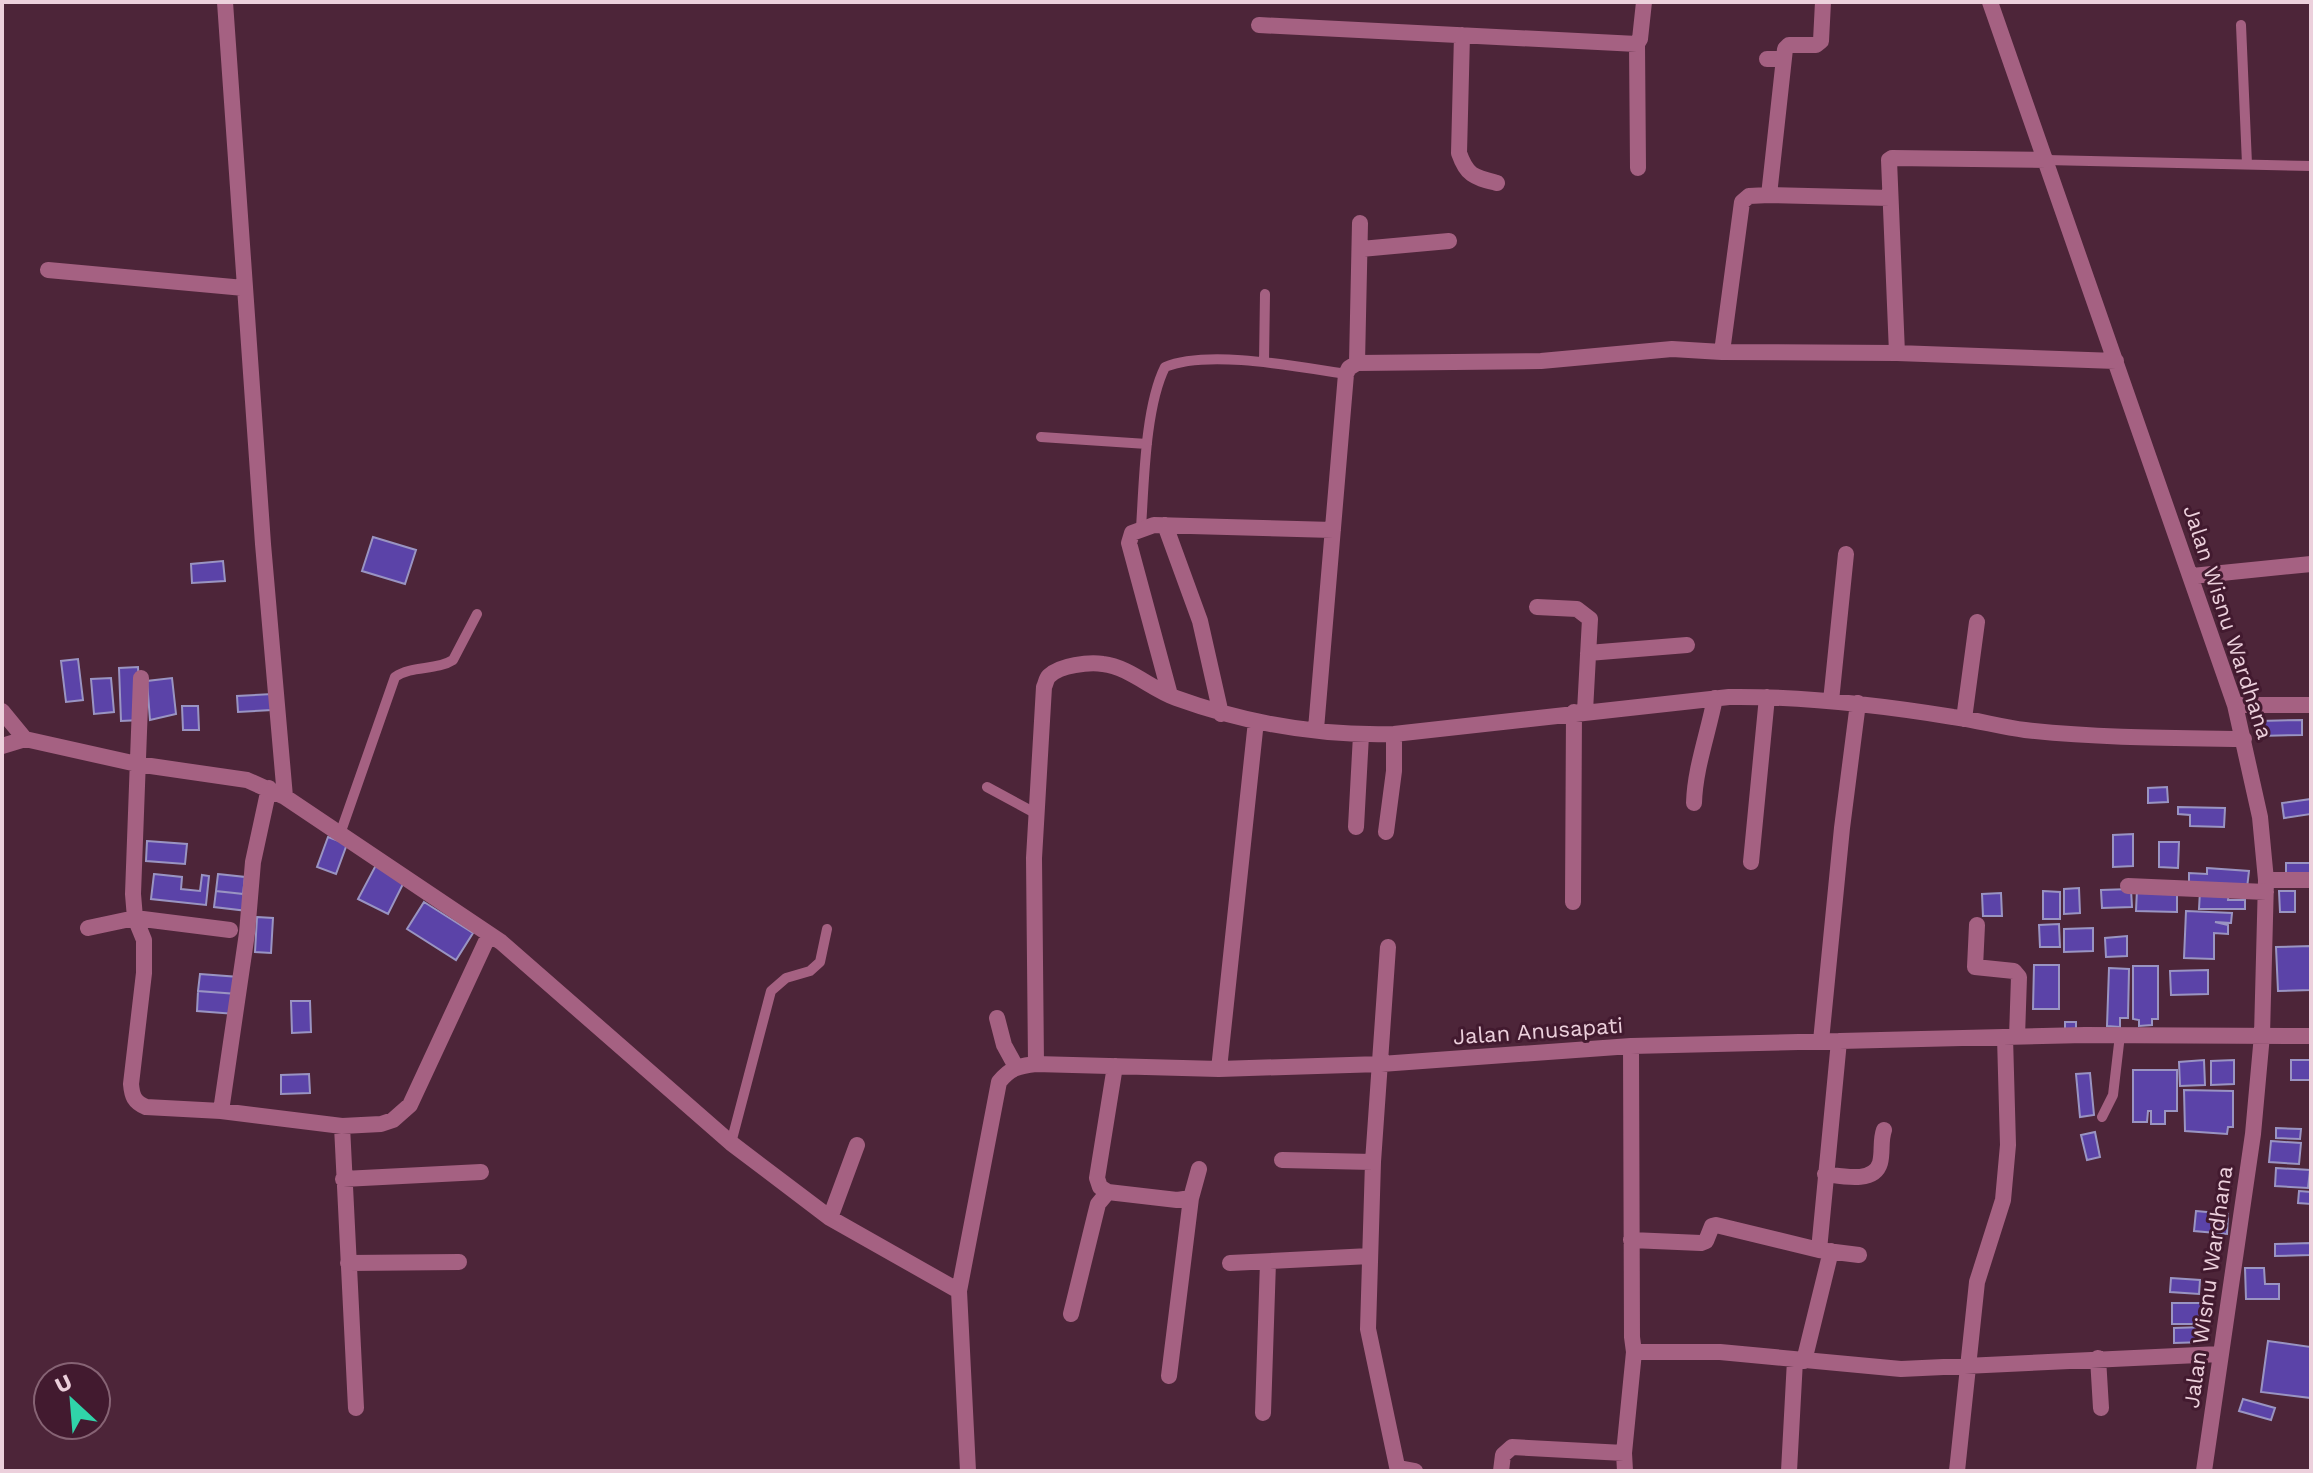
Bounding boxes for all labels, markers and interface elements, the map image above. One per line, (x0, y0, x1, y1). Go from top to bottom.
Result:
street label: Jalan Wisnu Wardhana (2178, 502, 2278, 742)
street label: Jalan Anusapati (1452, 1013, 1624, 1049)
street label: Jalan Wisnu Wardhana (2179, 1164, 2237, 1410)
north arrow (32, 1361, 112, 1441)
text: U (51, 1369, 76, 1398)

